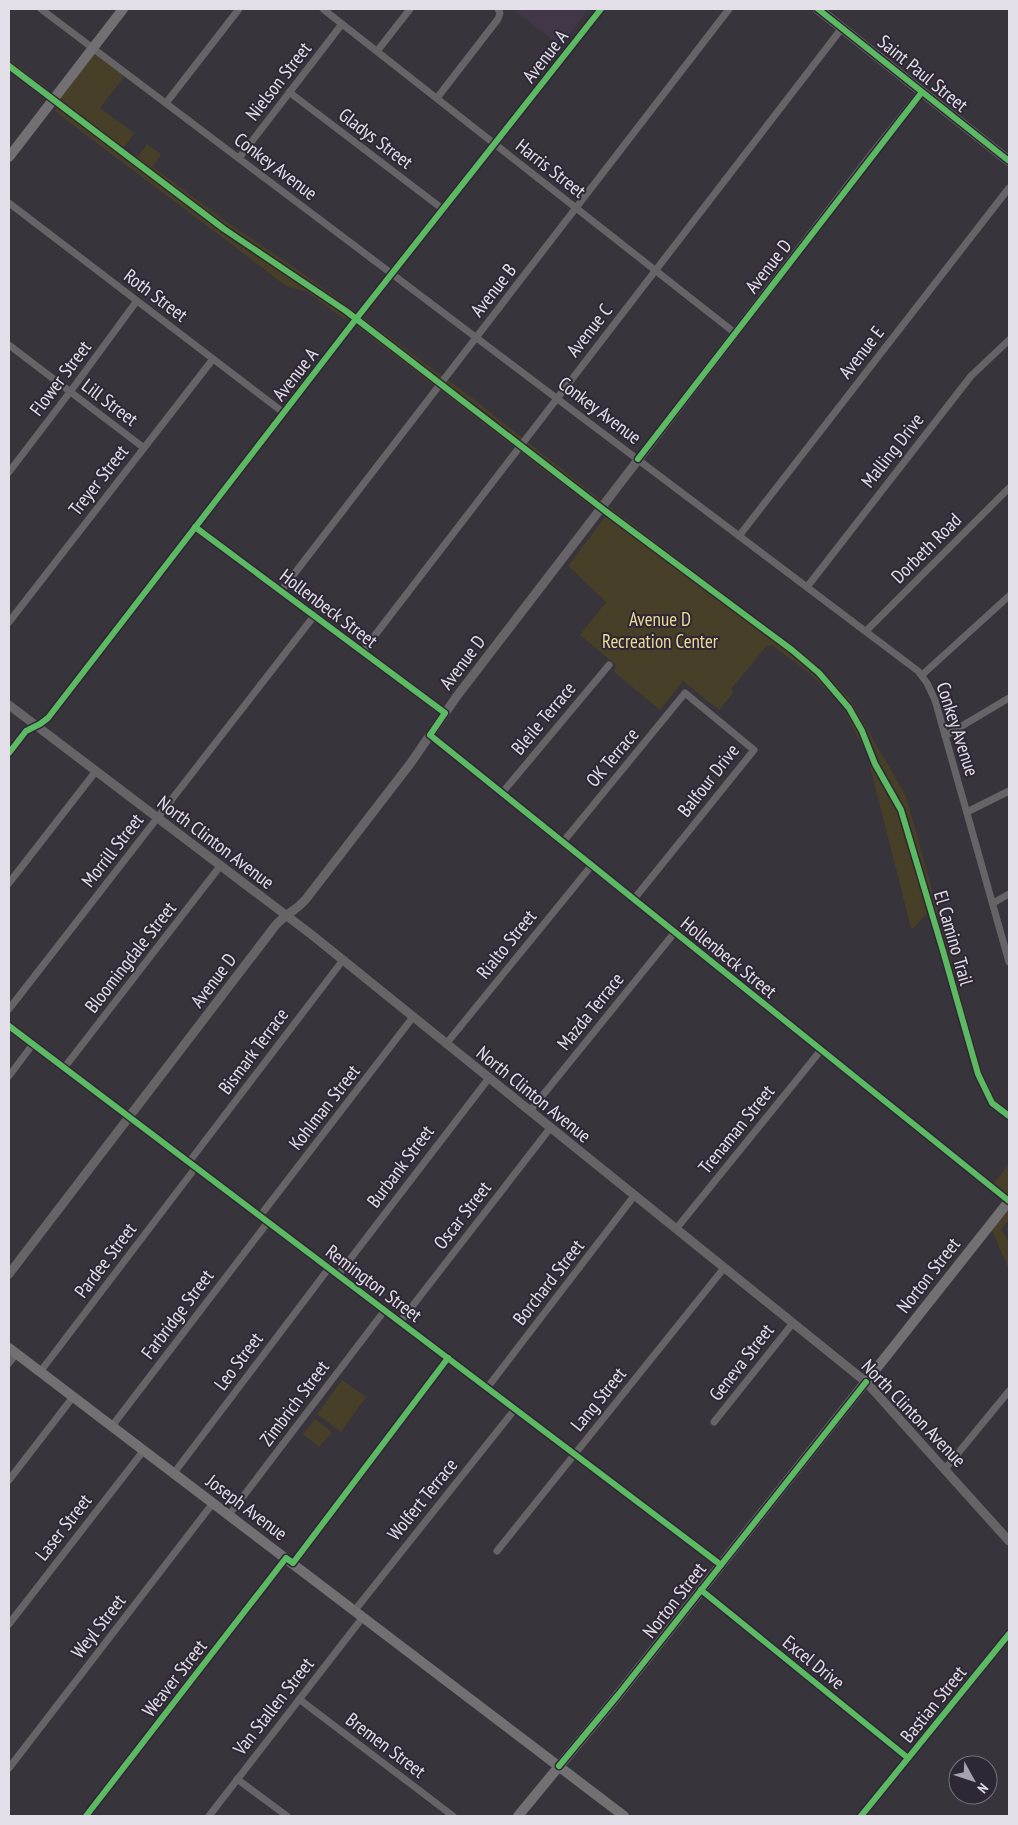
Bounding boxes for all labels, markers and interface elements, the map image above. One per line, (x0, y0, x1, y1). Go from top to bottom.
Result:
street label: Avenue A (517, 25, 573, 87)
street label: Saint Paul Street (873, 29, 974, 117)
street label: Nielson Street (240, 36, 317, 125)
street label: Gladys Street (334, 102, 418, 174)
street label: Conkey Avenue (230, 127, 322, 205)
street label: Harris Street (511, 133, 591, 203)
street label: Avenue D (739, 234, 797, 298)
street label: Avenue B (465, 259, 521, 321)
street label: Roth Street (119, 263, 193, 327)
street label: Avenue C (561, 298, 617, 361)
street label: Avenue E (833, 321, 889, 383)
street label: Flower Street (24, 335, 96, 420)
street label: Avenue A (267, 343, 323, 405)
street label: Conkey Avenue (554, 371, 646, 449)
street label: Lill Street (77, 373, 143, 431)
street label: Malling Drive (856, 408, 929, 492)
street label: Treyer Street (63, 439, 134, 520)
street label: Dorbeth Road (886, 508, 966, 588)
street label: Hollenbeck Street (275, 563, 383, 653)
park label: Avenue D Recreation Center (602, 607, 719, 653)
street label: Avenue D (434, 630, 490, 694)
street label: Bleile Terrace (506, 677, 581, 759)
street label: Conkey Avenue (932, 679, 985, 779)
street label: OK Terrace (580, 723, 644, 791)
street label: Balfour Drive (672, 739, 744, 821)
street label: North Clinton Avenue (153, 790, 279, 894)
street label: Morrill Street (76, 808, 149, 892)
street label: El Camino Trail (929, 888, 979, 989)
street label: Bloomingdale Street (79, 896, 181, 1017)
street label: Rialto Street (471, 904, 542, 983)
street label: Hollenbeck Street (676, 911, 782, 1003)
street label: Avenue D (185, 948, 241, 1012)
street label: Mazda Terrace (552, 967, 629, 1055)
street label: Bismark Terrace (213, 1003, 293, 1099)
street label: North Clinton Avenue (472, 1040, 596, 1148)
street label: Kohlman Street (283, 1059, 365, 1154)
street label: Trenaman Street (693, 1079, 780, 1178)
street label: Burbank Street (361, 1119, 439, 1212)
street label: Oscar Street (428, 1176, 496, 1254)
street label: Pardee Street (69, 1217, 142, 1302)
street label: Norton Street (891, 1232, 965, 1317)
street label: Borchard Street (507, 1234, 589, 1330)
street label: Remington Street (321, 1239, 427, 1327)
street label: Farbridge Street (136, 1264, 219, 1363)
street label: Geneva Street (703, 1318, 779, 1405)
street label: Leo Street (208, 1327, 268, 1395)
street label: North Clinton Avenue (857, 1354, 972, 1472)
street label: Zimbrich Street (254, 1355, 334, 1451)
street label: Lang Street (565, 1362, 631, 1436)
street label: Wolfert Terrace (382, 1453, 462, 1545)
street label: Joseph Avenue (201, 1468, 292, 1545)
street label: Laser Street (30, 1488, 97, 1565)
street label: Norton Street (637, 1557, 711, 1642)
street label: Weyl Street (66, 1589, 131, 1663)
street label: Excel Drive (778, 1630, 850, 1694)
street label: Weaver Street (136, 1634, 212, 1721)
street label: Van Stallen Street (227, 1652, 319, 1760)
street label: Bastian Street (895, 1660, 972, 1747)
street label: Bremen Street (341, 1707, 431, 1783)
north arrow (948, 1755, 998, 1805)
text: N (974, 1780, 992, 1797)

